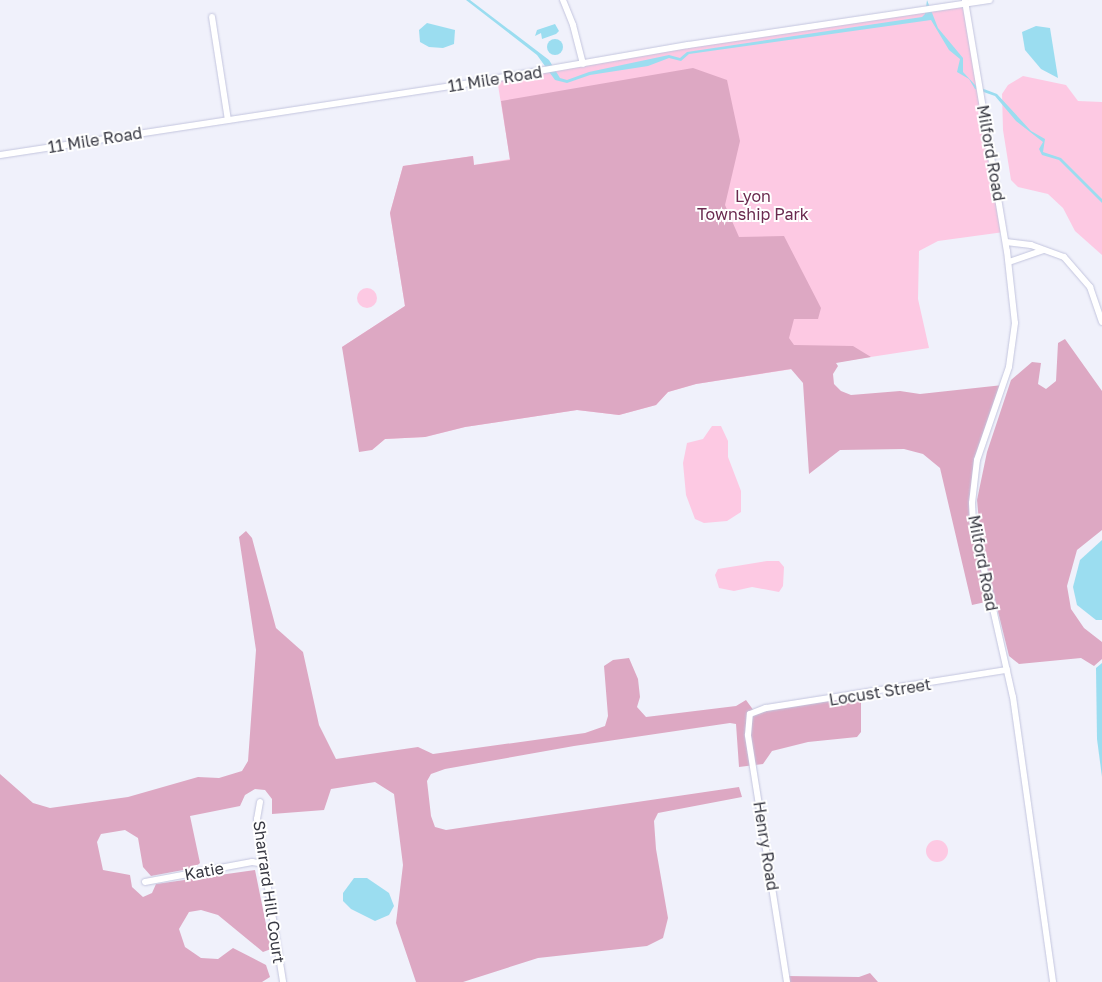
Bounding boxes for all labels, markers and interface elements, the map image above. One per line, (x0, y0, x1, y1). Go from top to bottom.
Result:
street label: 11 Mile Road (447, 62, 543, 96)
street label: Milford Road (973, 103, 1009, 203)
street label: 11 Mile Road (47, 123, 143, 157)
park label: Lyon Township Park (697, 186, 809, 224)
street label: Milford Road (964, 513, 1002, 613)
street label: Locust Street (828, 674, 932, 710)
street label: Henry Road (749, 800, 783, 892)
street label: Sharrard Hill Court (249, 819, 289, 965)
street label: Katie (183, 858, 225, 884)

